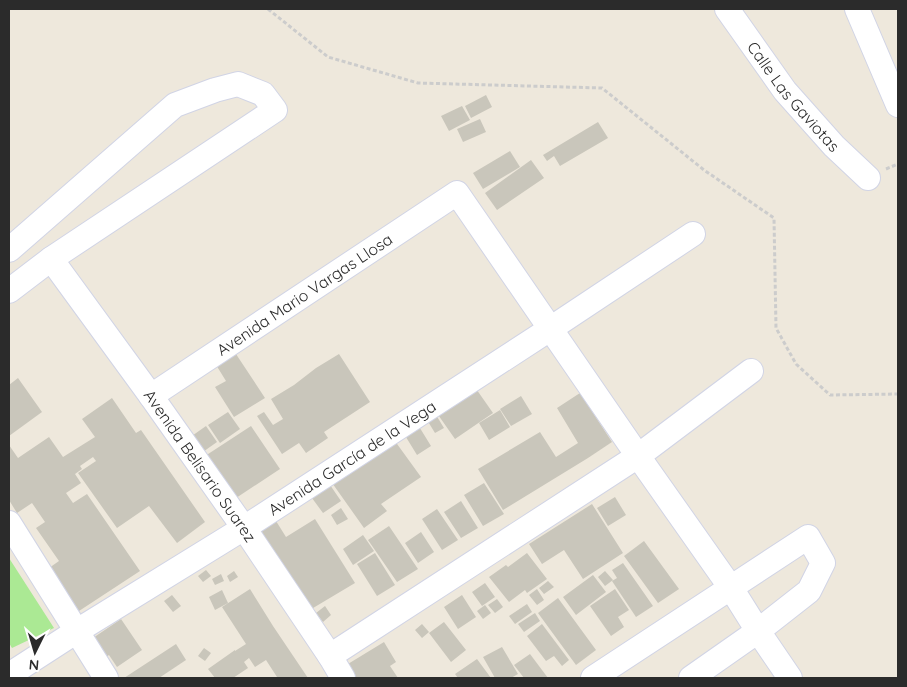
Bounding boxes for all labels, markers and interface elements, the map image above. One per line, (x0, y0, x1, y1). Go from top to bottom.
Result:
street label: Calle Las Gaviotas (743, 38, 844, 156)
street label: Avenida Mario Vargas Llosa (213, 229, 396, 360)
street label: Avenida Belisario Suarez (140, 386, 261, 546)
street label: Avenida García de la Vega (264, 396, 440, 520)
north arrow (10, 627, 60, 677)
text: N (28, 656, 40, 674)

